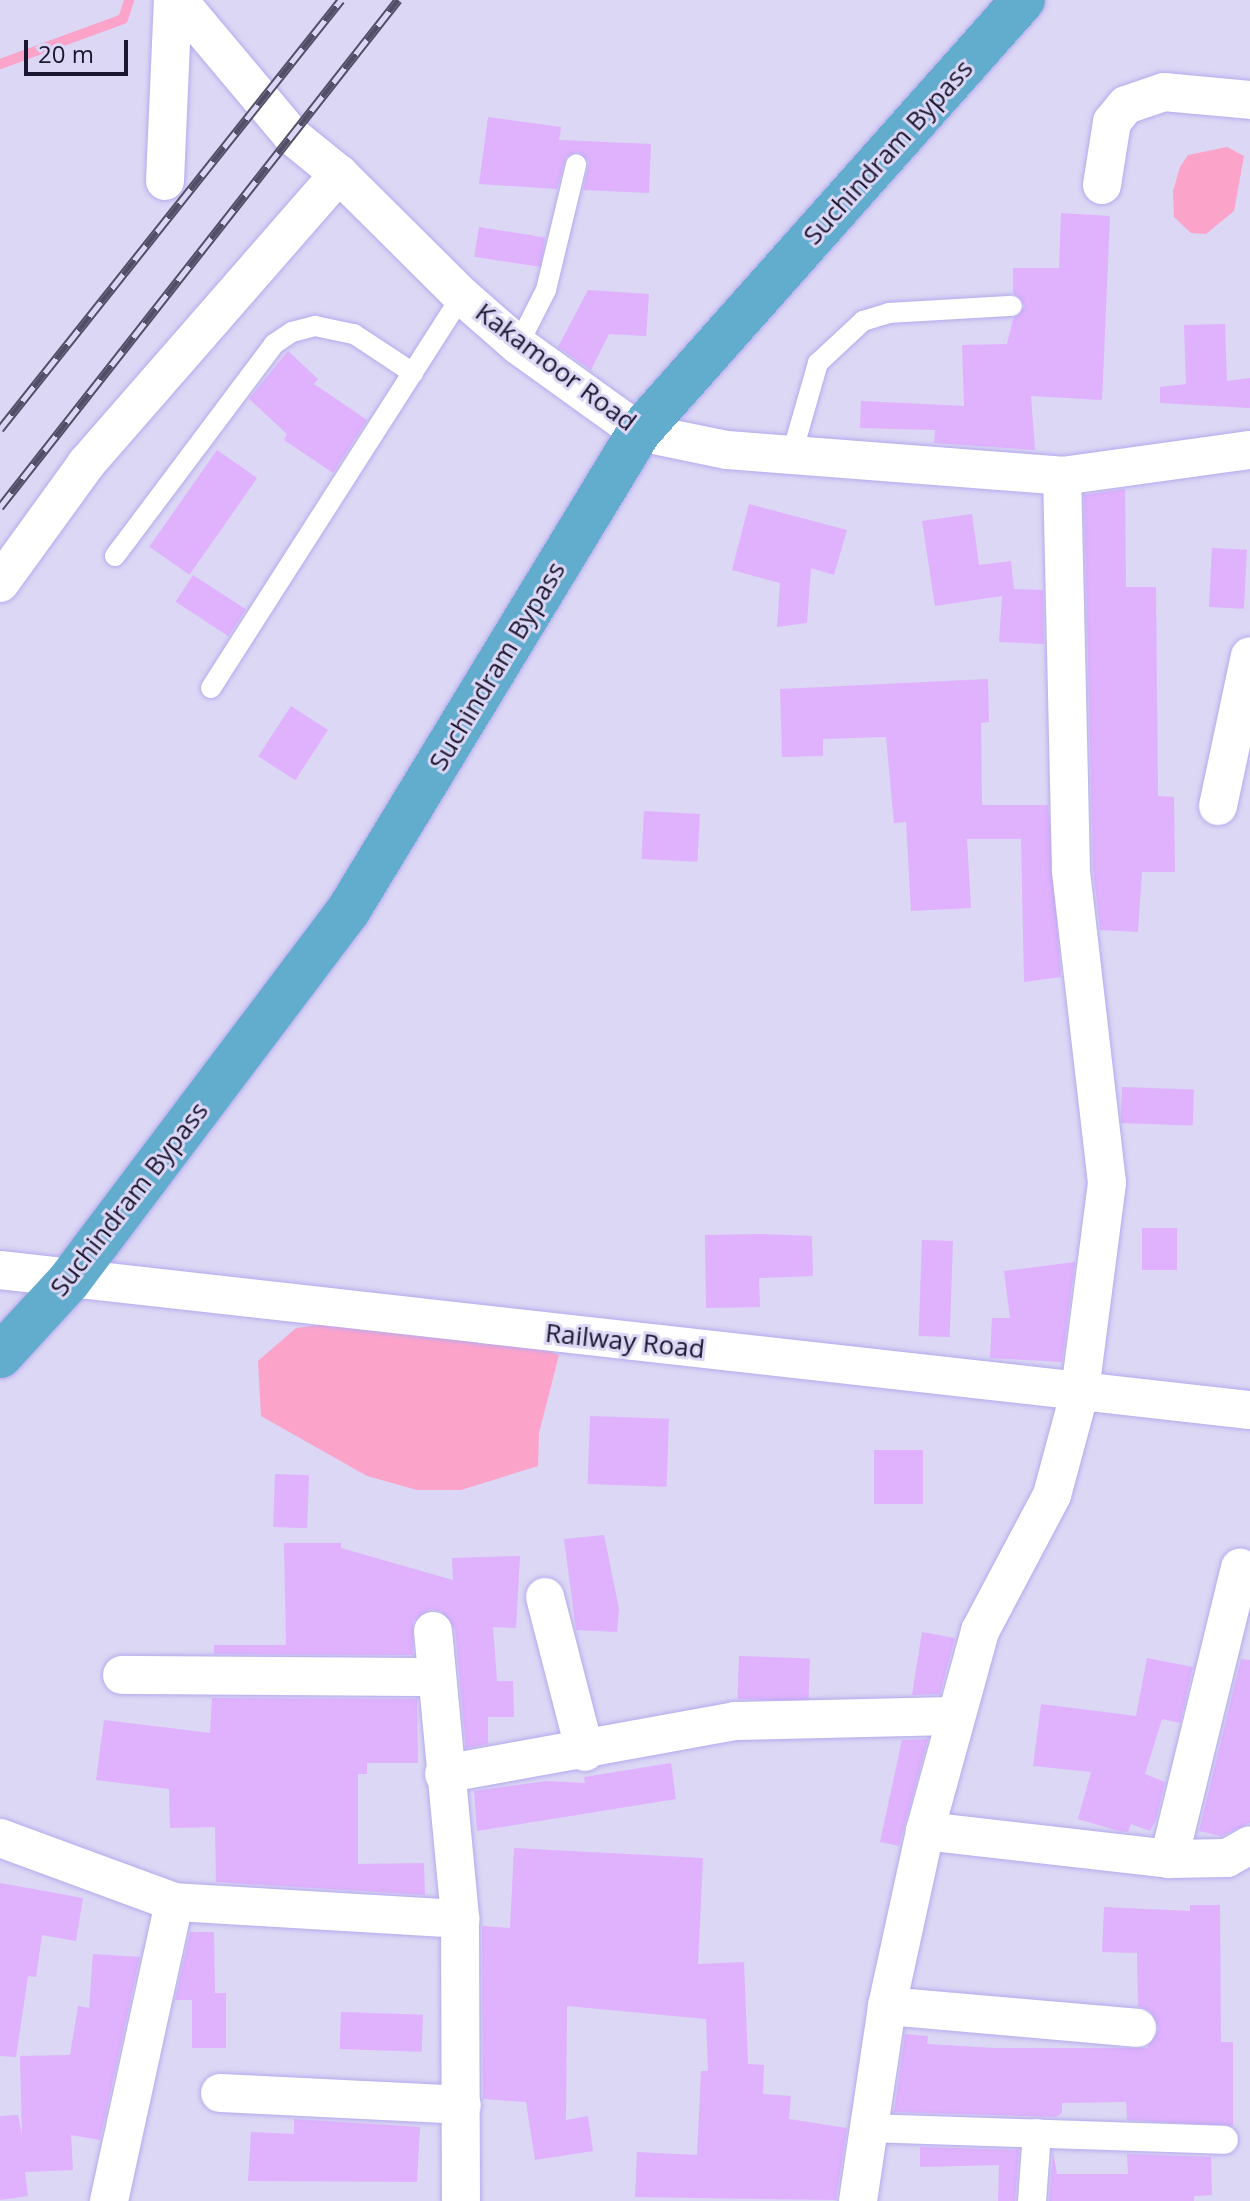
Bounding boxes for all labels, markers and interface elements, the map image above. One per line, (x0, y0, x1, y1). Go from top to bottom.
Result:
scale bar (28, 24, 132, 74)
text: 20 m (38, 37, 94, 70)
street label: Suchindram Bypass (797, 53, 979, 251)
street label: Kakamoor Road (469, 296, 643, 438)
street label: Suchindram Bypass (422, 556, 572, 776)
street label: Suchindram Bypass (43, 1096, 215, 1302)
street label: Railway Road (544, 1317, 706, 1365)

